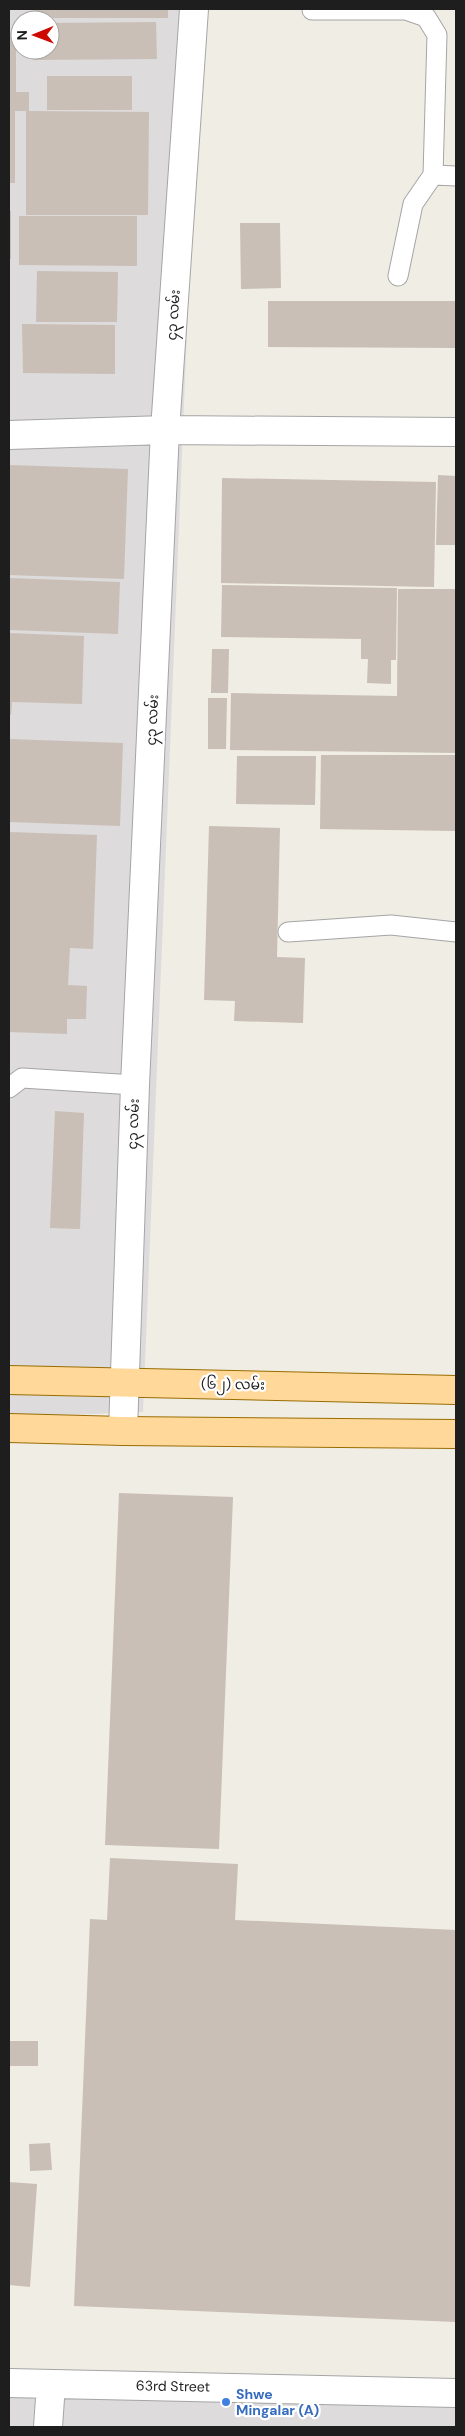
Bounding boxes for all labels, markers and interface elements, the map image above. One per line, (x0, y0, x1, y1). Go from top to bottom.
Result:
north arrow (10, 10, 60, 60)
text: N (13, 30, 31, 40)
street label: ၄၃ လမ်း (161, 289, 187, 341)
street label: ၄၃ လမ်း (141, 694, 165, 746)
street label: ၄၃ လမ်း (122, 1098, 146, 1150)
street label: (၆၂) လမ်း (201, 1373, 265, 1397)
street label: 63rd Street (136, 2376, 210, 2396)
place label: Shwe Mingalar (A) (236, 2385, 320, 2419)
marker: Shwe Mingalar (A) (220, 2396, 232, 2408)

